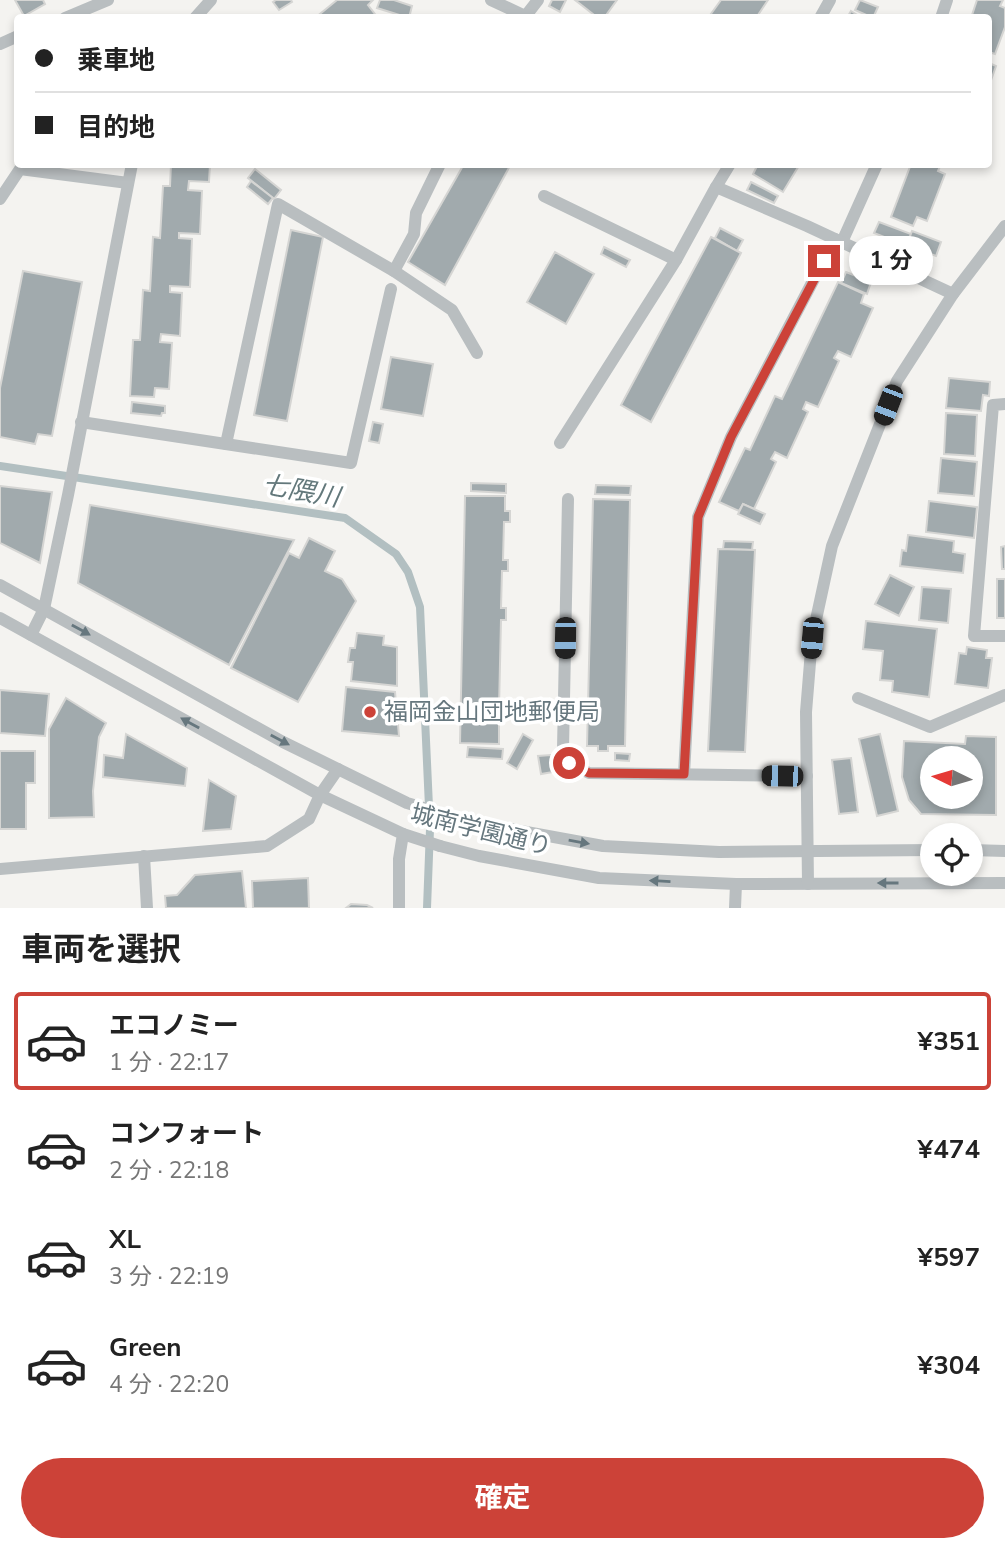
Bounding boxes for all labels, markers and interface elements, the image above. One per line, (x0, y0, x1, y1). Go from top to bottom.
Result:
text: 乗車地 (77, 43, 155, 78)
text: 目的地 (77, 110, 155, 145)
callout: 1 分 (848, 236, 932, 286)
route end (808, 245, 840, 277)
text: 1 分 (869, 245, 913, 276)
car (871, 382, 906, 428)
water label: 七隈川 (260, 467, 345, 516)
car (800, 616, 825, 660)
car (555, 617, 576, 659)
one-way arrow (72, 624, 91, 636)
place label: 福岡金山団地郵便局 (384, 696, 600, 728)
marker: 福岡金山団地郵便局 (362, 704, 378, 720)
one-way arrow (180, 718, 200, 730)
one-way arrow (270, 735, 290, 746)
north arrow (920, 746, 984, 808)
map controls (920, 746, 983, 886)
route start (553, 747, 585, 779)
car (761, 765, 804, 787)
street label: 城南学園通り (407, 797, 555, 863)
button: locate (920, 823, 983, 886)
one-way arrow (568, 837, 590, 848)
one-way arrow (649, 875, 671, 886)
one-way arrow (877, 877, 899, 889)
text: 車両を選択 (21, 928, 181, 971)
text: エコノミー (109, 1008, 239, 1043)
icon: car (25, 1010, 88, 1073)
text: ¥351 (918, 1024, 980, 1059)
text: 1 分 · 22:17 (109, 1047, 229, 1078)
text: コンフォート (109, 1116, 264, 1151)
icon: car (25, 1118, 88, 1181)
text: ¥474 (918, 1132, 980, 1167)
text: 2 分 · 22:18 (109, 1155, 229, 1186)
text: XL (109, 1222, 141, 1257)
icon: car (25, 1226, 88, 1289)
text: ¥597 (918, 1240, 980, 1275)
text: 3 分 · 22:19 (109, 1261, 229, 1292)
text: Green (109, 1330, 182, 1365)
icon: car (25, 1334, 88, 1397)
text: ¥304 (918, 1348, 980, 1383)
text: 4 分 · 22:20 (109, 1369, 229, 1400)
button: 確定 (21, 1458, 984, 1538)

